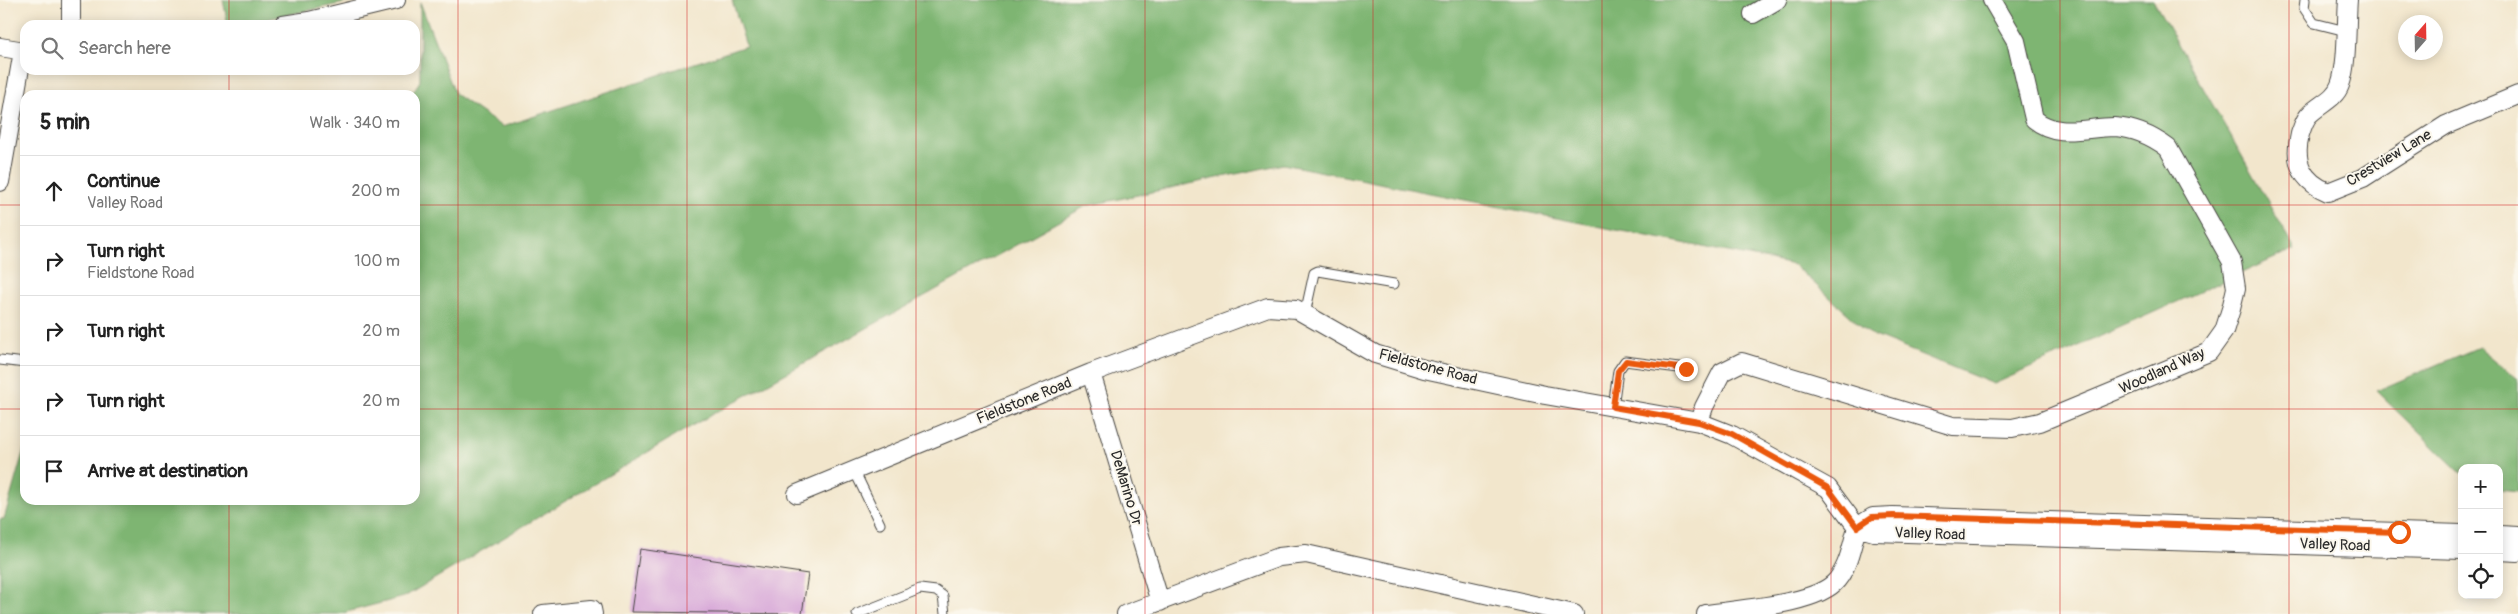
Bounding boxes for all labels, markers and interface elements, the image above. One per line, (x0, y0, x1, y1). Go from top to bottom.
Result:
north arrow (2398, 15, 2443, 60)
search box (20, 20, 420, 75)
icon: search (38, 34, 66, 62)
text: Search here (78, 36, 171, 60)
text: 5 min (40, 109, 90, 136)
text: Walk · 340 m (309, 113, 400, 133)
street label: Crestview Lane (2343, 125, 2435, 191)
text: Continue (87, 169, 160, 193)
icon: ahead (40, 177, 68, 205)
text: 200 m (352, 181, 400, 201)
text: Valley Road (87, 193, 163, 213)
text: Turn right (87, 239, 165, 263)
icon: right (40, 247, 68, 275)
text: 100 m (354, 251, 400, 271)
text: Fieldstone Road (87, 263, 195, 283)
icon: right (40, 317, 68, 345)
text: Turn right (87, 319, 165, 343)
text: 20 m (362, 321, 400, 341)
street label: Woodland Way (2116, 343, 2208, 398)
street label: Fieldstone Road (1377, 345, 1479, 389)
route end (1675, 358, 1698, 381)
street label: Fieldstone Road (974, 373, 1074, 429)
icon: right (40, 387, 68, 415)
text: Turn right (87, 389, 165, 413)
text: 20 m (362, 391, 400, 411)
street label: DeMarino Dr (1106, 448, 1147, 528)
icon: arrive (40, 457, 68, 485)
text: Arrive at destination (87, 459, 248, 483)
map controls (2458, 464, 2503, 599)
button: + (2458, 464, 2503, 509)
button: − (2458, 509, 2503, 554)
route start (2388, 521, 2411, 544)
street label: Valley Road (1894, 523, 1966, 545)
street label: Valley Road (2299, 534, 2371, 556)
button: locate (2458, 554, 2503, 599)

